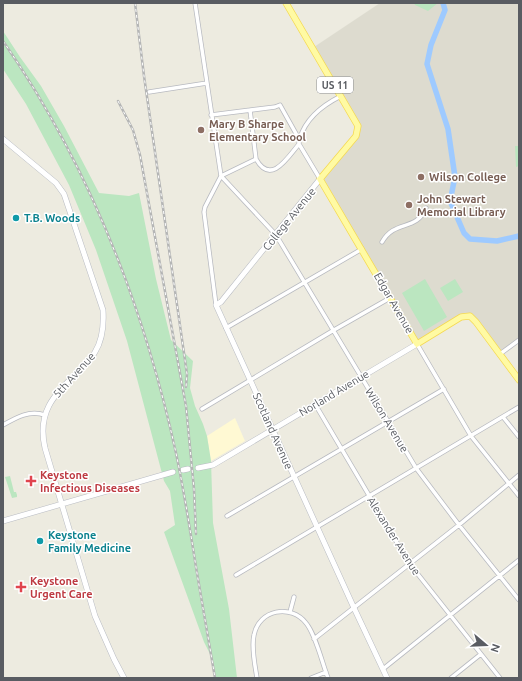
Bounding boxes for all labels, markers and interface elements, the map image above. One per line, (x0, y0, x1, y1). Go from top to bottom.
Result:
road number: US 11 (317, 77, 353, 93)
place label: Mary B Sharpe Elementary School (209, 118, 307, 143)
marker: Mary B Sharpe Elementary School (196, 125, 206, 135)
place label: Wilson College (429, 171, 506, 183)
marker: Wilson College (416, 172, 426, 182)
street label: College Avenue (260, 185, 318, 253)
place label: John Stewart Memorial Library (417, 193, 506, 218)
marker: John Stewart Memorial Library (404, 200, 414, 210)
place label: T.B. Woods (24, 212, 80, 224)
marker: T.B. Woods (11, 213, 21, 223)
street label: Edgar Avenue (372, 270, 416, 336)
street label: 5th Avenue (51, 350, 97, 400)
street label: Norland Avenue (297, 367, 371, 419)
street label: Wilson Avenue (363, 386, 411, 454)
street label: Scotland Avenue (251, 391, 295, 471)
place label: Keystone Infectious Diseases (40, 469, 140, 494)
marker: Keystone Infectious Diseases (25, 475, 37, 487)
street label: Alexander Avenue (365, 495, 423, 577)
place label: Keystone Family Medicine (48, 529, 131, 554)
marker: Keystone Family Medicine (35, 536, 45, 546)
place label: Keystone Urgent Care (30, 575, 93, 600)
marker: Keystone Urgent Care (15, 581, 27, 593)
north arrow (466, 625, 506, 665)
text: N (488, 642, 502, 654)

